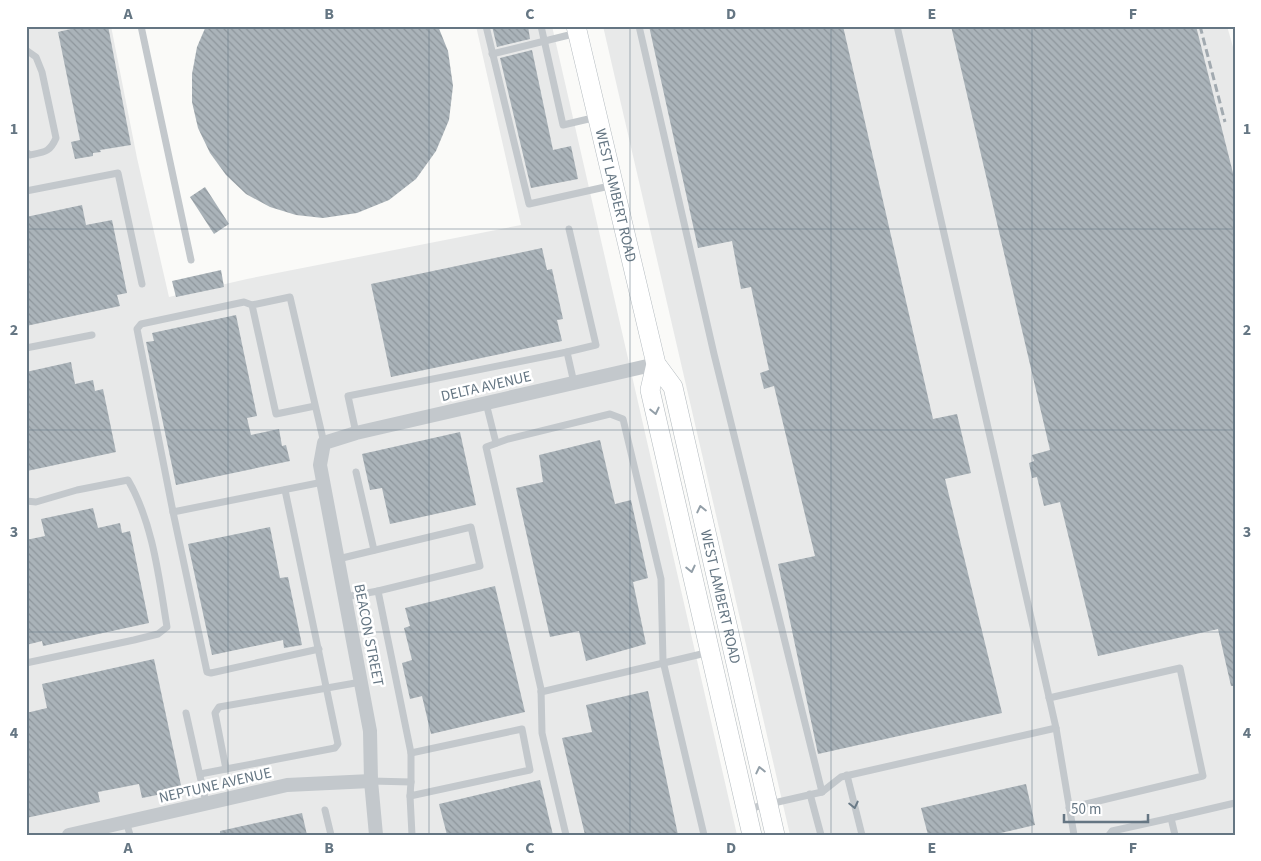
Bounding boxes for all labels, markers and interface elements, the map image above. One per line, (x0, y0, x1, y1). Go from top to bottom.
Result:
text: A (122, 3, 133, 25)
text: B (324, 3, 334, 25)
text: C (525, 3, 535, 25)
text: D (726, 3, 736, 25)
text: E (928, 3, 936, 25)
text: F (1129, 3, 1137, 25)
text: 1 (10, 118, 18, 140)
text: 1 (1243, 118, 1251, 140)
street label: WEST LAMBERT ROAD (590, 126, 642, 264)
text: 2 (10, 319, 18, 341)
text: 2 (1243, 319, 1251, 341)
street label: DELTA AVENUE (439, 366, 533, 407)
one-way arrow (649, 407, 660, 416)
one-way arrow (696, 505, 707, 514)
text: 3 (10, 521, 18, 543)
text: 3 (1243, 521, 1251, 543)
street label: WEST LAMBERT ROAD (695, 528, 746, 666)
one-way arrow (685, 565, 696, 574)
street label: BEACON STREET (348, 582, 389, 688)
text: 4 (10, 722, 19, 744)
text: 4 (1243, 722, 1252, 744)
street label: NEPTUNE AVENUE (157, 762, 274, 809)
one-way arrow (755, 766, 766, 775)
scale bar (1064, 791, 1147, 823)
text: 50 m (1071, 799, 1101, 820)
one-way arrow (849, 801, 859, 809)
text: A (122, 837, 133, 859)
text: B (324, 837, 334, 859)
text: C (525, 837, 535, 859)
text: D (726, 837, 736, 859)
text: E (928, 837, 936, 859)
text: F (1129, 837, 1137, 859)

